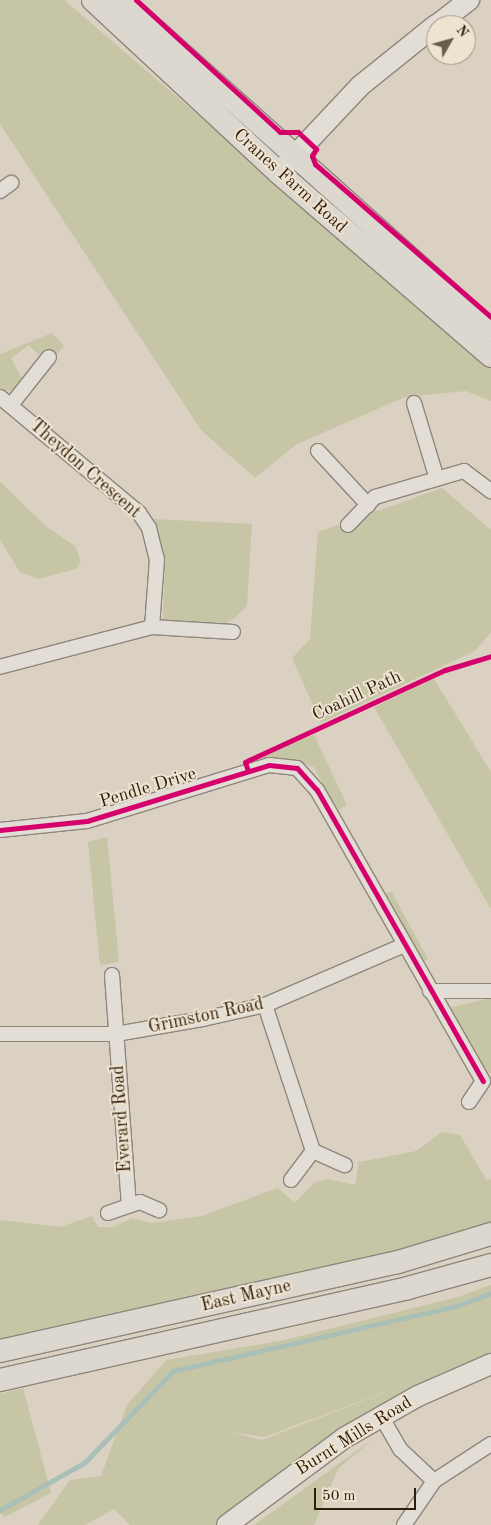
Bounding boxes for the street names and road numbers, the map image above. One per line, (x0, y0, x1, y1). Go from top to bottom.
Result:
street label: Cranes Farm Road (229, 124, 351, 238)
street label: Theydon Crescent (25, 415, 145, 523)
street label: Coahill Path (309, 666, 405, 726)
street label: Pendle Drive (97, 763, 199, 813)
street label: Grimston Road (146, 993, 266, 1039)
street label: Everard Road (107, 1065, 137, 1173)
street label: East Mayne (199, 1275, 293, 1317)
street label: Burnt Mills Road (292, 1392, 416, 1480)

